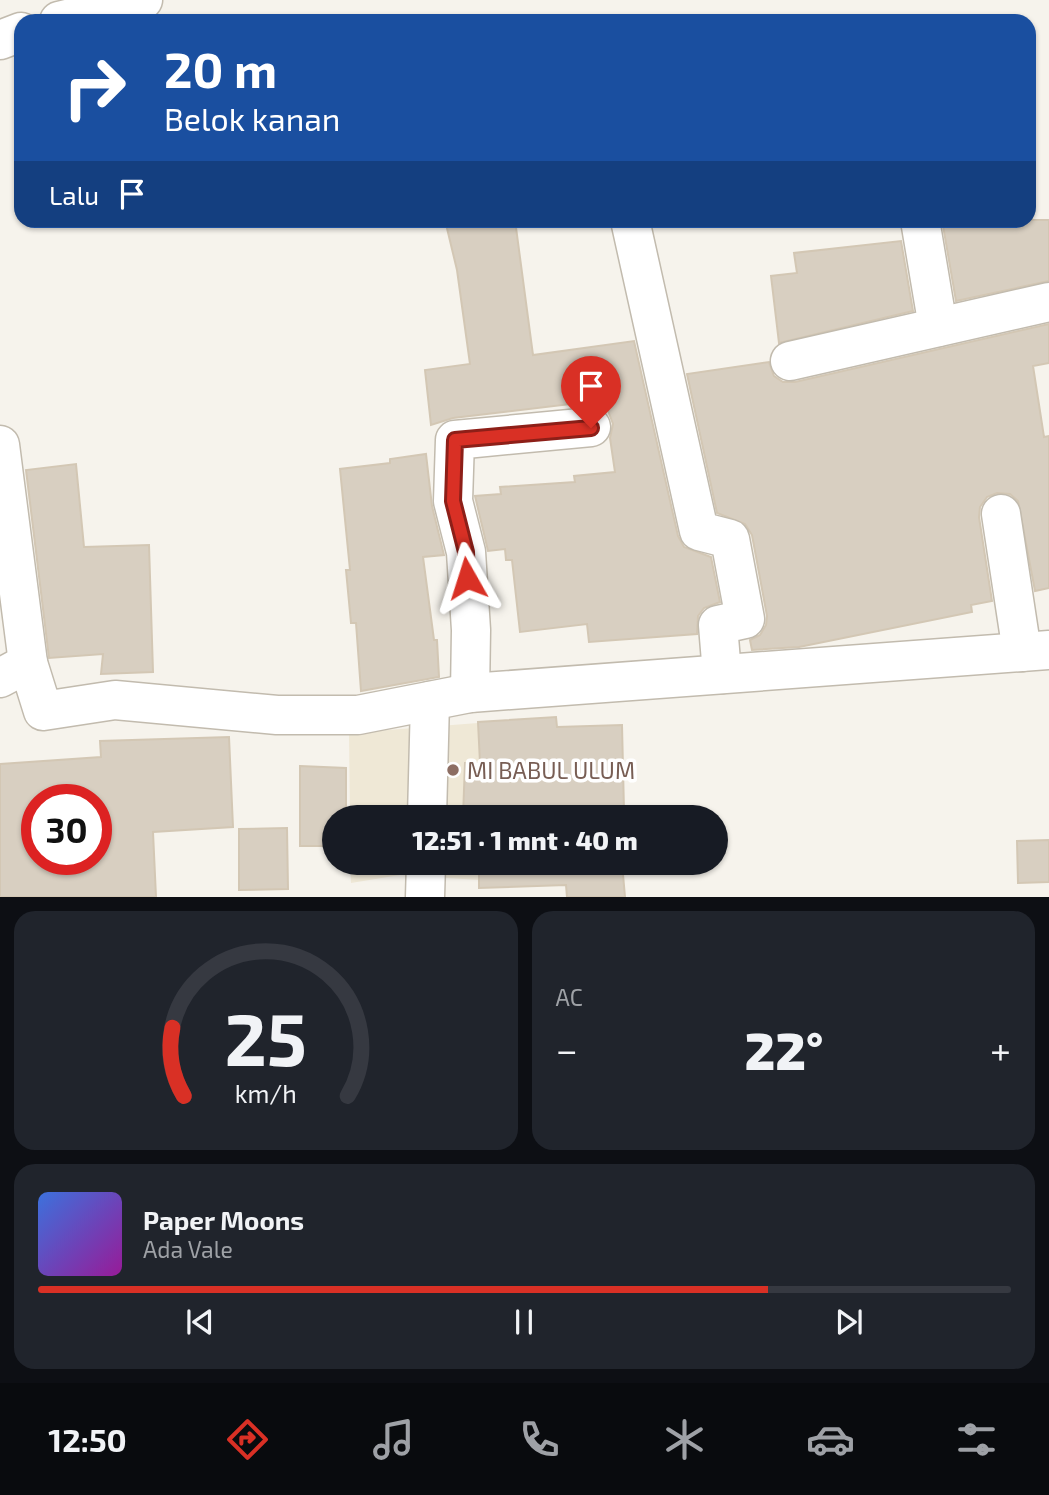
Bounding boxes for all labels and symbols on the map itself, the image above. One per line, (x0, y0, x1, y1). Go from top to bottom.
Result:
pin (561, 356, 621, 428)
position arrow (430, 541, 504, 615)
place label: MI BABUL ULUM (467, 756, 635, 784)
marker: MI BABUL ULUM (445, 762, 461, 778)
speed limit sign: 30 (21, 784, 112, 875)

